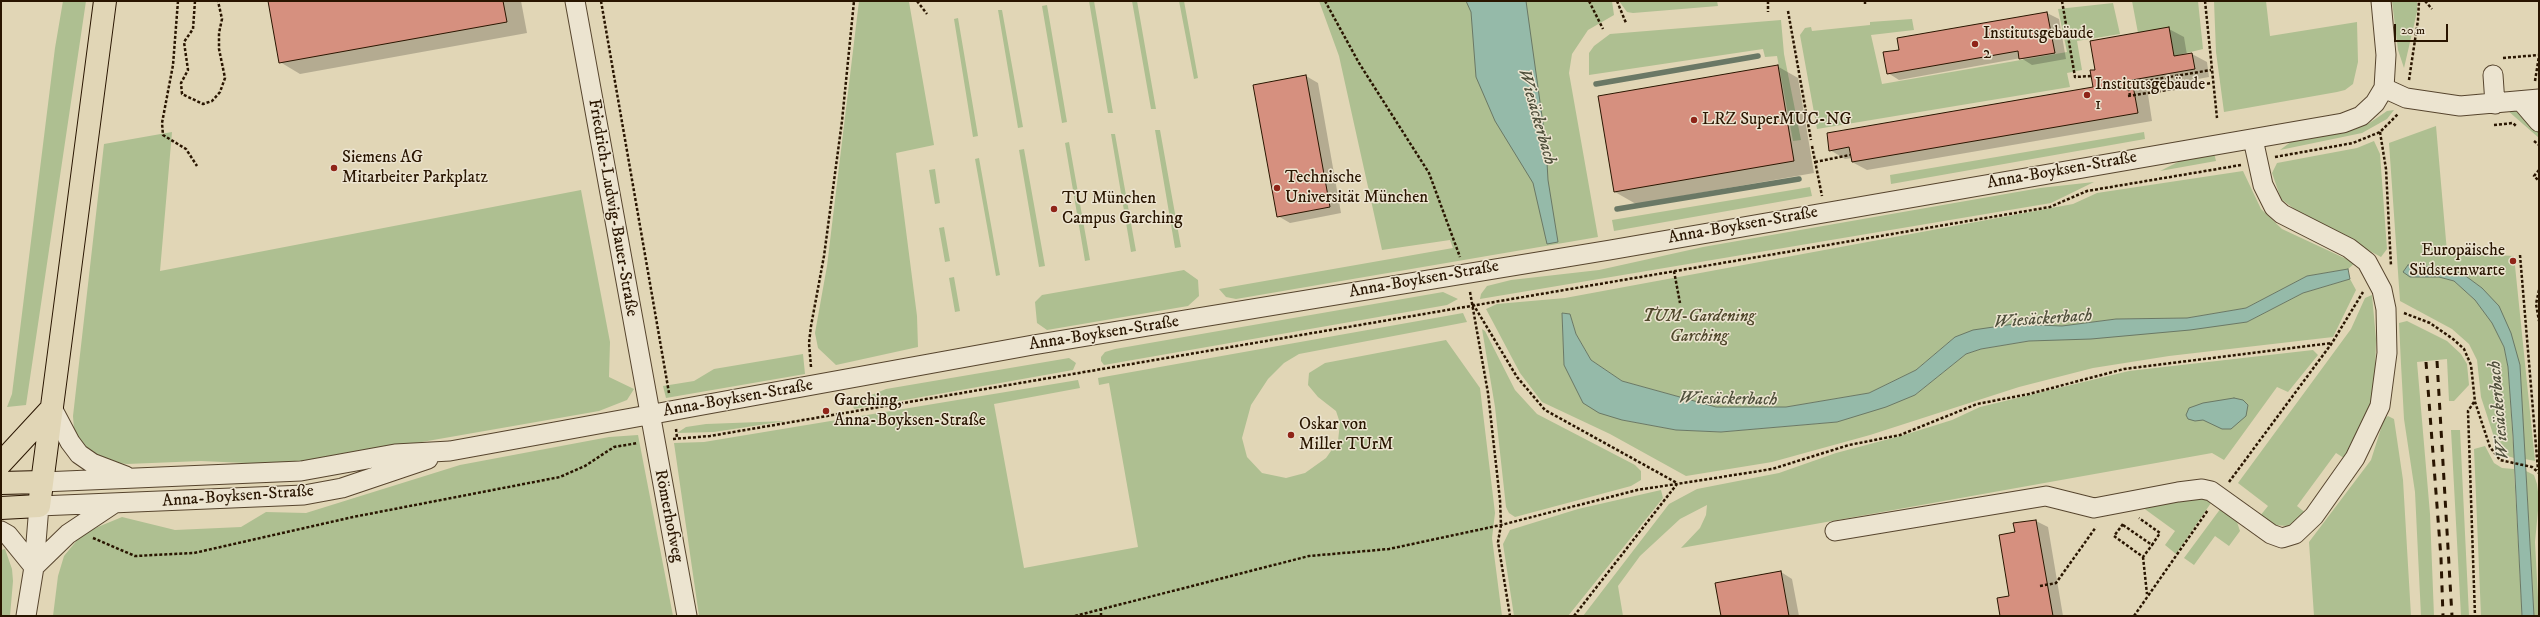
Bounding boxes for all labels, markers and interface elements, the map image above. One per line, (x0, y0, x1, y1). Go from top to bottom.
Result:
scale bar (2396, 16, 2450, 42)
text: 20 m (2401, 23, 2425, 38)
place label: Institutsgebäude 2 (1983, 24, 2093, 64)
marker: Institutsgebäude 2 (1970, 39, 1980, 49)
water label: Wiesäckerbach (1512, 66, 1560, 168)
place label: Institutsgebäude 1 (2095, 75, 2205, 115)
marker: Institutsgebäude 1 (2082, 90, 2092, 100)
street label: Friedrich-Ludwig-Bauer-Straße (583, 98, 641, 318)
place label: LRZ SuperMUC-NG (1702, 110, 1851, 130)
marker: LRZ SuperMUC-NG (1689, 115, 1699, 125)
place label: Siemens AG Mitarbeiter Parkplatz (342, 148, 488, 188)
street label: Anna-Boyksen-Straße (1986, 148, 2138, 194)
marker: Siemens AG Mitarbeiter Parkplatz (329, 163, 339, 173)
place label: Technische Universität München (1285, 168, 1428, 208)
marker: Technische Universität München (1272, 183, 1282, 193)
place label: TU München Campus Garching (1062, 189, 1183, 229)
street label: Anna-Boyksen-Straße (1667, 203, 1819, 249)
marker: TU München Campus Garching (1049, 204, 1059, 214)
place label: Europäische Südsternwarte (2409, 241, 2505, 281)
marker: Europäische Südsternwarte (2508, 256, 2518, 266)
street label: Anna-Boyksen-Straße (1348, 257, 1500, 303)
water label: Wiesäckerbach (1993, 306, 2093, 334)
park label: TUM-Gardening Garching (1643, 307, 1755, 347)
street label: Anna-Boyksen-Straße (1027, 312, 1181, 356)
water label: Wiesäckerbach (2485, 360, 2515, 460)
street label: Anna-Boyksen-Straße (662, 376, 814, 422)
water label: Wiesäckerbach (1678, 388, 1778, 412)
place label: Garching, Anna-Boyksen-Straße (834, 391, 986, 431)
marker: Garching, Anna-Boyksen-Straße (821, 406, 831, 416)
place label: Oskar von Miller TUrM (1299, 415, 1393, 455)
marker: Oskar von Miller TUrM (1286, 430, 1296, 440)
street label: Römerhofweg (649, 468, 687, 564)
street label: Anna-Boyksen-Straße (162, 482, 314, 512)

